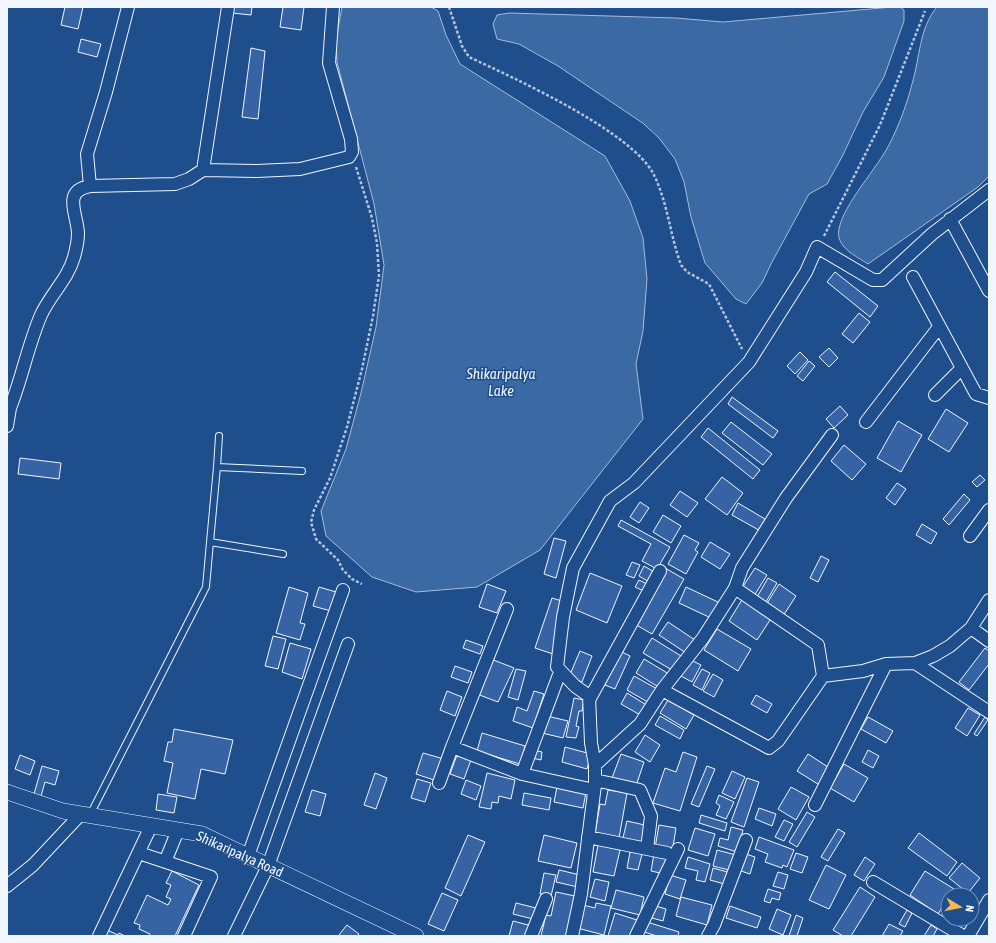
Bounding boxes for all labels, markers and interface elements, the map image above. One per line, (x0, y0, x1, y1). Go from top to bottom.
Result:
water label: Shikaripalya Lake (465, 365, 536, 399)
street label: Shikaripalya Road (194, 828, 286, 880)
north arrow (940, 887, 980, 927)
text: N (963, 904, 976, 913)

